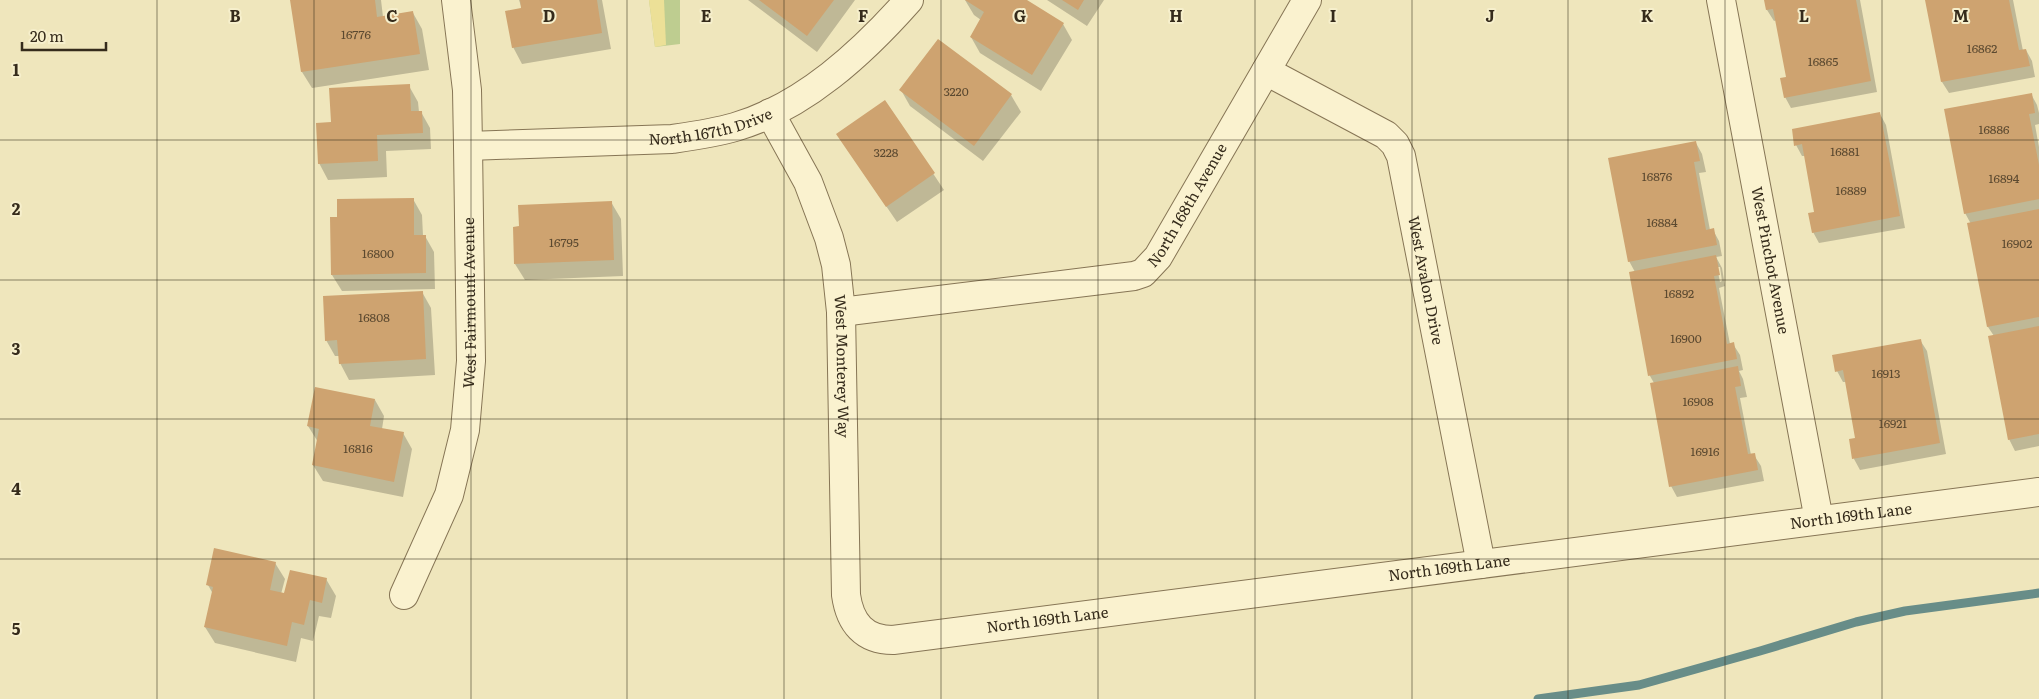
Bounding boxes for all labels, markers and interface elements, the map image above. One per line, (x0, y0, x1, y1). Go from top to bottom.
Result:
text: B (229, 3, 241, 27)
text: C (386, 3, 398, 27)
text: D (543, 3, 555, 27)
text: E (701, 3, 712, 27)
text: F (858, 3, 868, 27)
text: G (1014, 3, 1026, 27)
text: H (1169, 3, 1183, 27)
text: I (1330, 3, 1336, 27)
text: J (1485, 3, 1495, 27)
text: K (1641, 3, 1654, 27)
text: L (1799, 3, 1809, 27)
text: M (1953, 3, 1969, 27)
scale bar (22, 20, 106, 52)
text: 20 m (30, 24, 64, 47)
house number: 16776 (341, 25, 372, 43)
house number: 16862 (1967, 39, 1997, 57)
house number: 16865 (1808, 52, 1838, 70)
text: 1 (13, 57, 20, 81)
house number: 3220 (943, 82, 969, 100)
street label: North 167th Drive (648, 101, 776, 150)
house number: 16886 (1979, 120, 2010, 138)
street label: North 168th Avenue (1141, 138, 1232, 272)
house number: 16881 (1830, 142, 1860, 160)
house number: 3228 (874, 143, 899, 161)
house number: 16876 (1642, 167, 1673, 185)
house number: 16894 (1989, 169, 2020, 187)
house number: 16889 (1836, 181, 1866, 199)
street label: West Pinchot Avenue (1746, 184, 1797, 336)
text: 2 (12, 196, 21, 220)
house number: 16884 (1646, 213, 1678, 231)
street label: West Avalon Drive (1403, 214, 1451, 347)
street label: West Fairmount Avenue (456, 217, 481, 389)
house number: 16795 (549, 233, 579, 251)
house number: 16902 (2002, 234, 2032, 252)
house number: 16800 (362, 244, 394, 262)
house number: 16892 (1664, 284, 1694, 302)
street label: West Monterey Way (829, 293, 856, 438)
house number: 16808 (358, 308, 390, 326)
house number: 16900 (1670, 329, 1702, 347)
text: 3 (12, 336, 21, 360)
house number: 16913 (1872, 364, 1901, 382)
house number: 16908 (1682, 392, 1714, 410)
house number: 16921 (1879, 414, 1907, 432)
house number: 16816 (343, 439, 373, 457)
house number: 16916 (1691, 442, 1720, 460)
text: 4 (11, 476, 21, 500)
street label: North 169th Lane (1788, 496, 1913, 534)
street label: North 169th Lane (1387, 547, 1512, 586)
street label: North 169th Lane (985, 599, 1110, 638)
text: 5 (12, 616, 21, 640)

